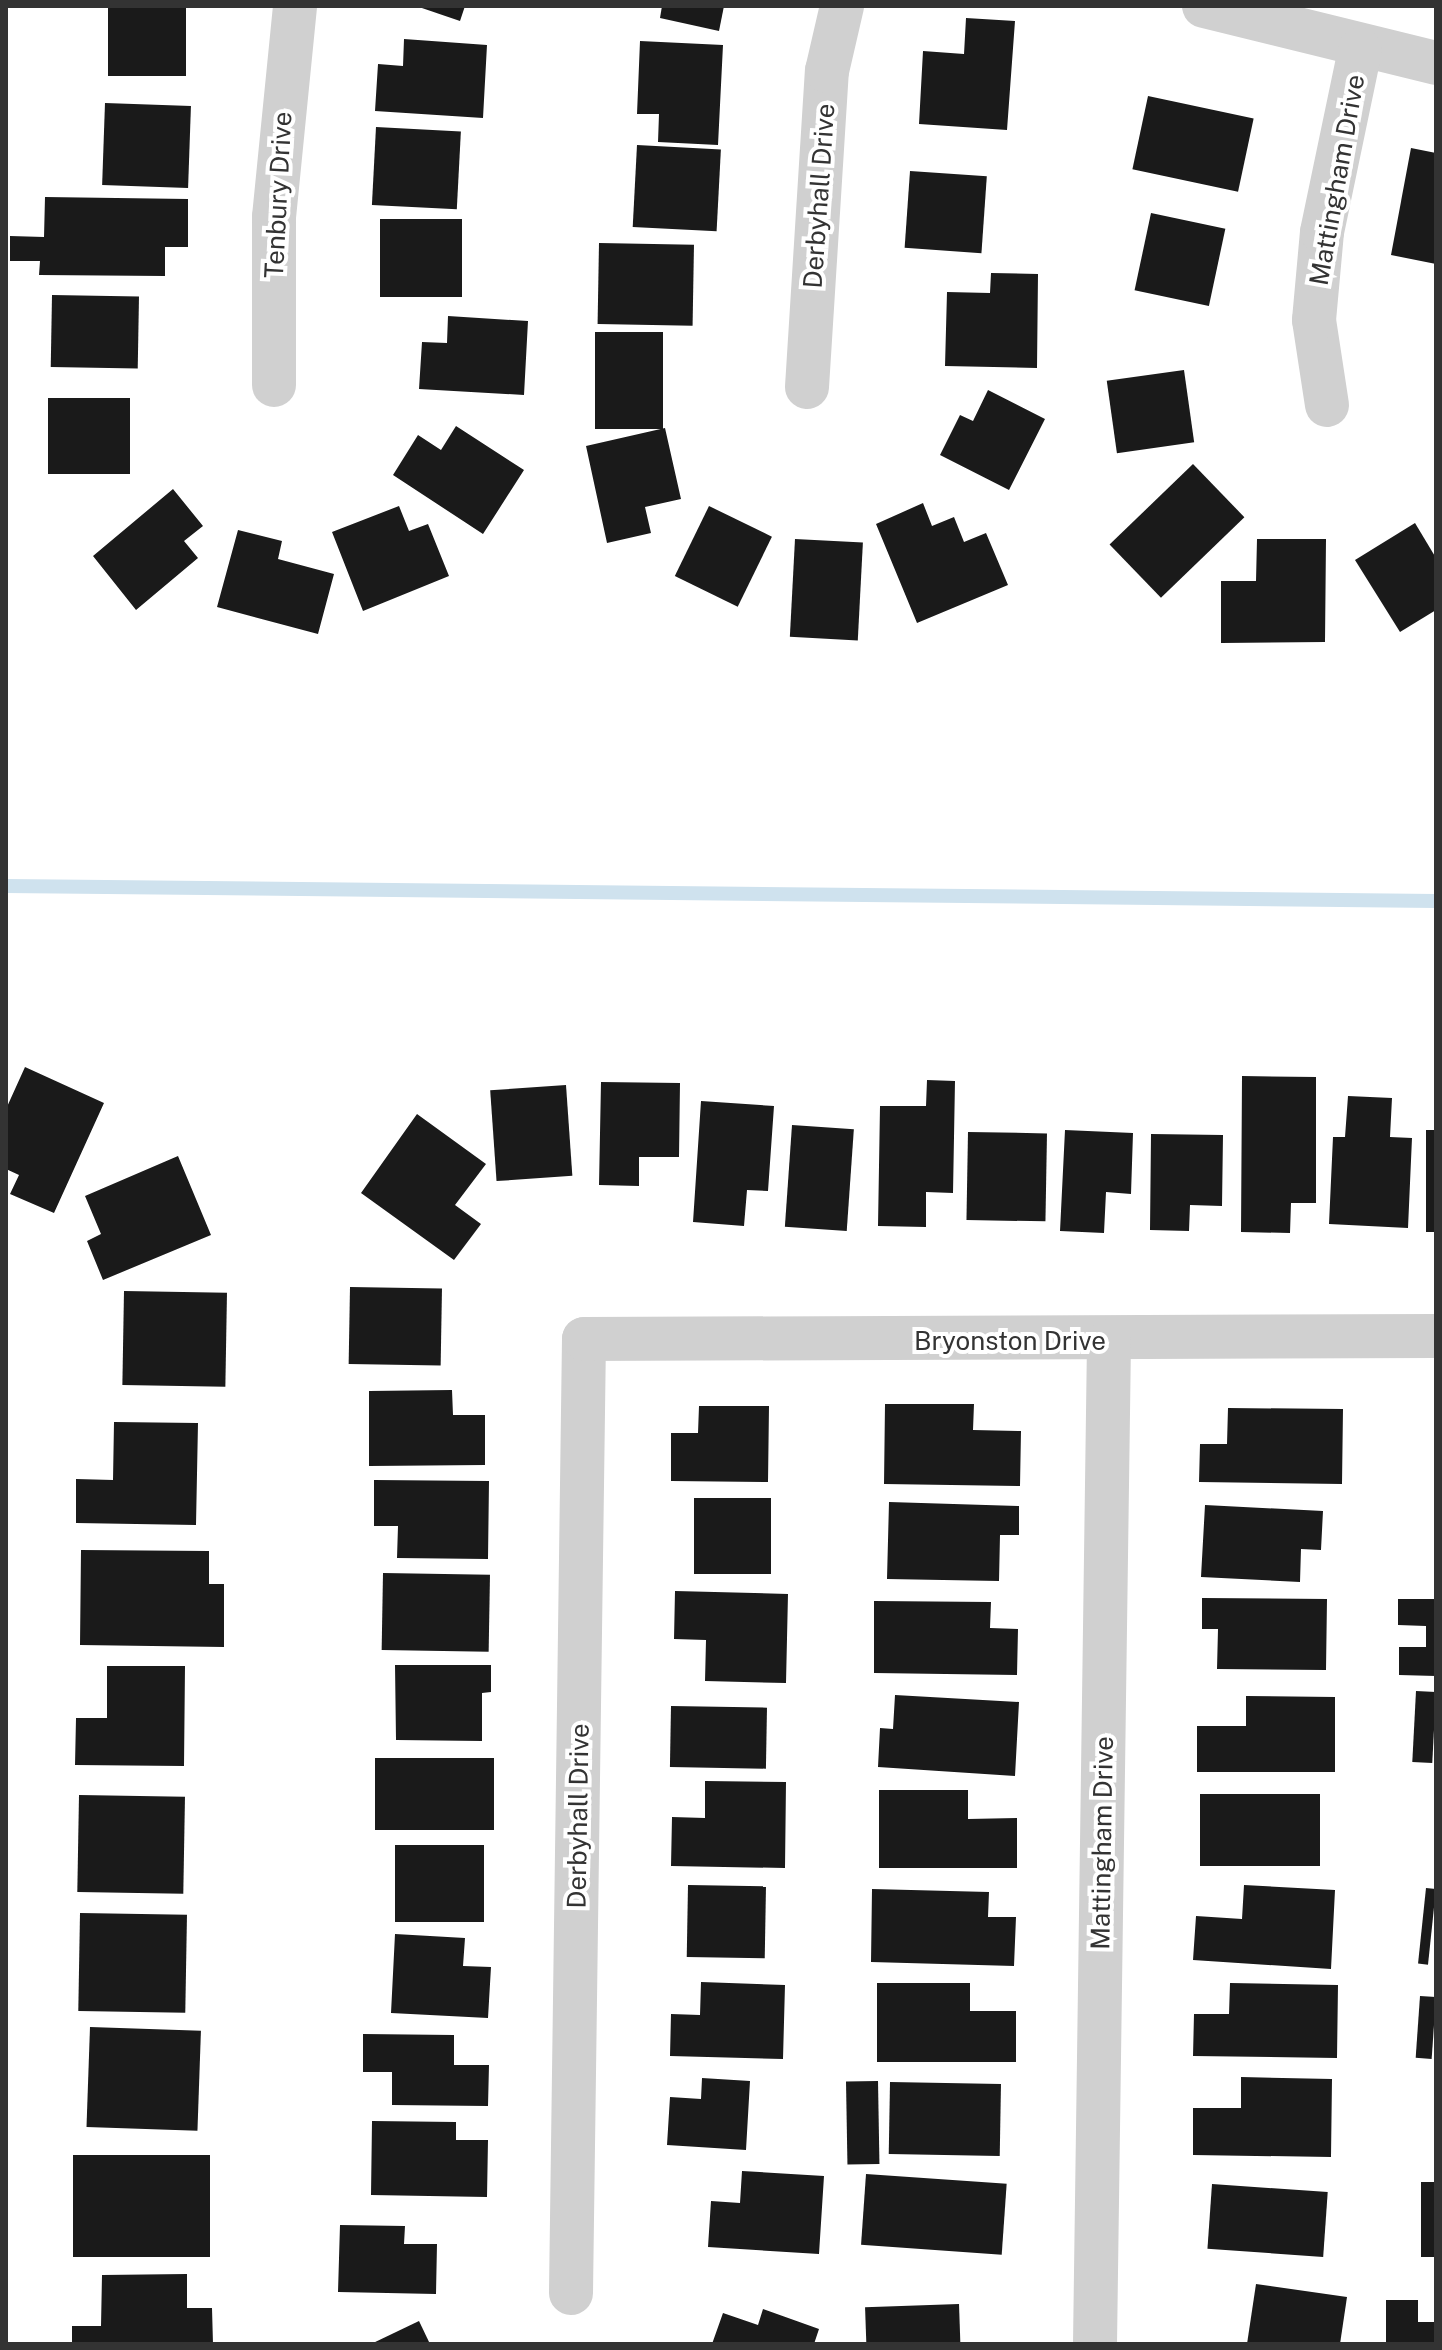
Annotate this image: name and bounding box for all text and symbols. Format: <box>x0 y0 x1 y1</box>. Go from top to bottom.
street label: Mattingham Drive <box>1303 72 1371 288</box>
street label: Derbyhall Drive <box>797 102 841 290</box>
street label: Tenbury Drive <box>258 111 298 279</box>
street label: Bryonston Drive <box>914 1325 1106 1357</box>
street label: Derbyhall Drive <box>561 1723 595 1909</box>
street label: Mattingham Drive <box>1085 1736 1119 1950</box>

